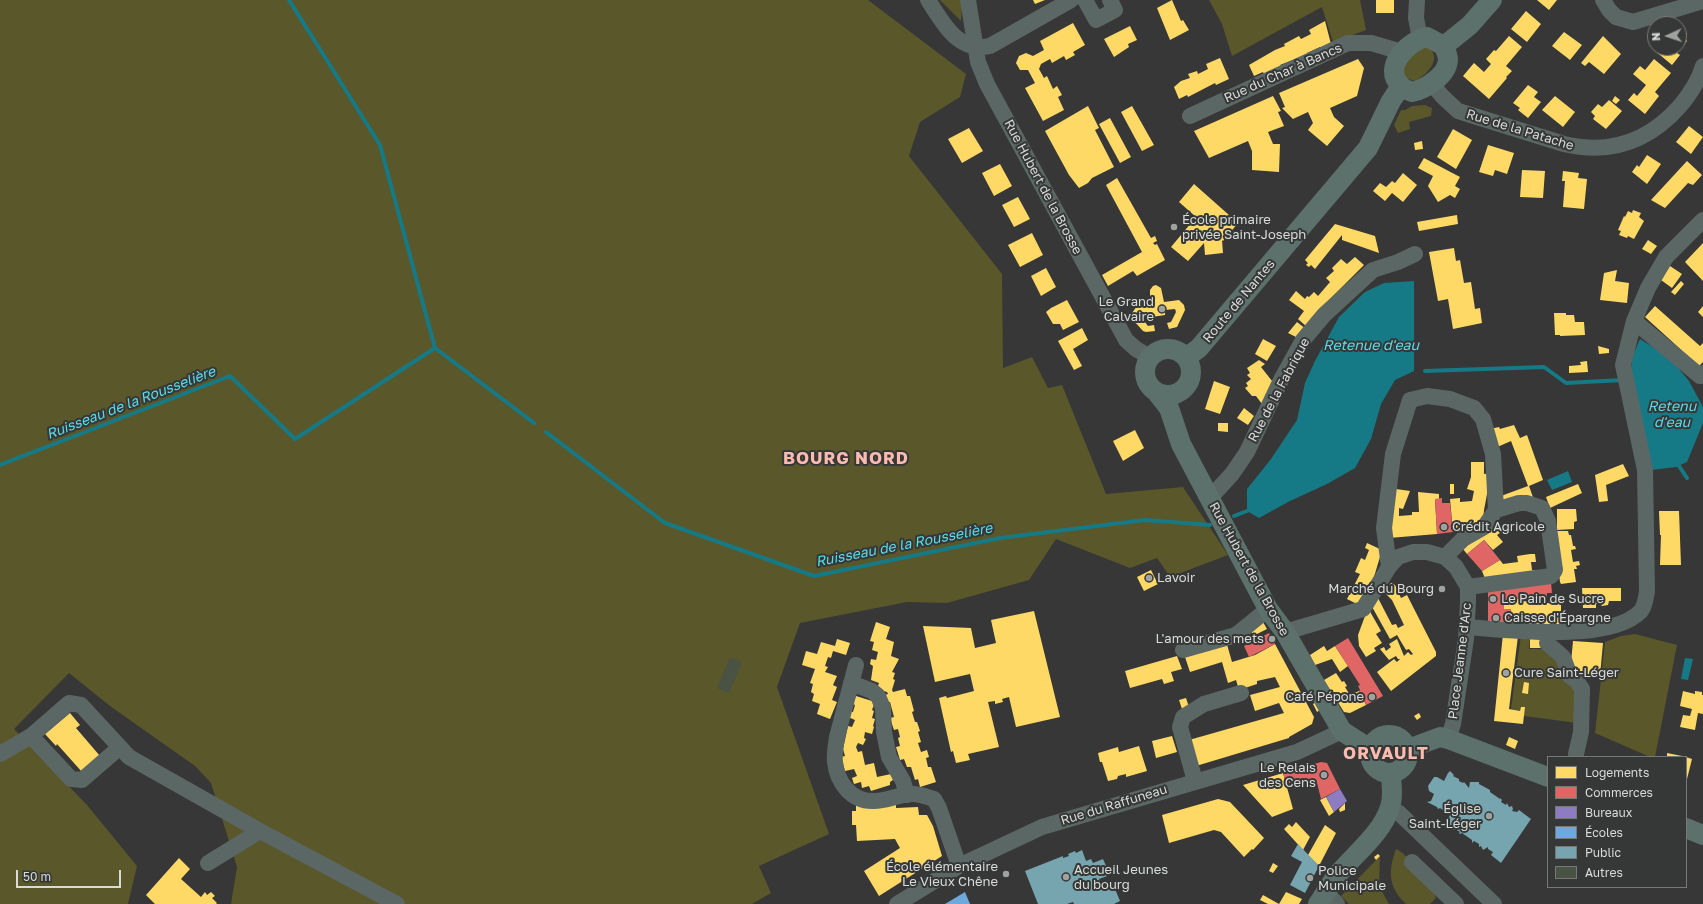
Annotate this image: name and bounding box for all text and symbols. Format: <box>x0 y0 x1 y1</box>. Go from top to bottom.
north arrow <box>1647 16 1687 56</box>
text: N <box>1649 32 1662 41</box>
street label: Rue du Char à Bancs <box>1222 40 1344 106</box>
street label: Rue de la Patache <box>1464 106 1576 154</box>
street label: Rue Hubert de la Brosse <box>1001 117 1085 257</box>
place label: École primaire privée Saint-Joseph <box>1182 212 1306 243</box>
marker: École primaire privée Saint-Joseph <box>1169 222 1179 232</box>
street label: Route de Nantes <box>1200 256 1278 346</box>
place label: Le Grand Calvaire <box>1098 294 1154 325</box>
marker: Le Grand Calvaire <box>1157 304 1167 314</box>
street label: Rue de la Fabrique <box>1245 335 1313 445</box>
water label: Retenue d'eau <box>1323 338 1419 354</box>
water label: Ruisseau de la Rousselière <box>44 363 218 443</box>
water label: Retenu d'eau <box>1648 399 1696 432</box>
district label: BOURG NORD <box>783 449 909 469</box>
street label: Rue Hubert de la Brosse <box>1206 499 1292 639</box>
place label: Crédit Agricole <box>1452 519 1545 535</box>
water label: Ruisseau de la Rousselière <box>814 520 994 570</box>
marker: Crédit Agricole <box>1439 522 1449 532</box>
place label: Lavoir <box>1157 570 1195 586</box>
marker: Lavoir <box>1144 573 1154 583</box>
place label: Marché du Bourg <box>1328 581 1434 597</box>
marker: Marché du Bourg <box>1437 584 1447 594</box>
place label: Le Pain de Sucre <box>1501 591 1604 607</box>
marker: Le Pain de Sucre <box>1488 594 1498 604</box>
street label: Place Jeanne d'Arc <box>1445 602 1475 720</box>
place label: Caisse d'Épargne <box>1504 610 1611 626</box>
marker: Caisse d'Épargne <box>1491 613 1501 623</box>
place label: L'amour des mets <box>1155 631 1264 647</box>
marker: L'amour des mets <box>1267 634 1277 644</box>
place label: Cure Saint-Léger <box>1514 665 1619 681</box>
marker: Cure Saint-Léger <box>1501 668 1511 678</box>
place label: Café Pépone <box>1285 689 1364 705</box>
marker: Café Pépone <box>1367 692 1377 702</box>
district label: ORVAULT <box>1343 744 1429 764</box>
legend <box>1547 756 1687 888</box>
place label: Le Relais des Cens <box>1259 760 1316 791</box>
text: Logements <box>1585 765 1649 780</box>
marker: Le Relais des Cens <box>1319 770 1329 780</box>
street label: Rue du Raffuneau <box>1059 781 1169 829</box>
text: Commerces <box>1585 785 1653 800</box>
place label: Église Saint-Léger <box>1409 801 1481 832</box>
text: Bureaux <box>1585 805 1632 820</box>
marker: Église Saint-Léger <box>1484 811 1494 821</box>
text: Écoles <box>1585 825 1623 840</box>
text: Public <box>1585 845 1621 860</box>
place label: École élémentaire Le Vieux Chêne <box>886 859 998 890</box>
scale bar <box>18 862 123 888</box>
place label: Accueil Jeunes du bourg <box>1074 862 1168 893</box>
place label: Police Municipale <box>1318 863 1386 894</box>
text: Autres <box>1585 865 1623 880</box>
text: 50 m <box>23 869 51 884</box>
marker: École élémentaire Le Vieux Chêne <box>1001 869 1011 879</box>
marker: Accueil Jeunes du bourg <box>1061 872 1071 882</box>
marker: Police Municipale <box>1305 873 1315 883</box>

